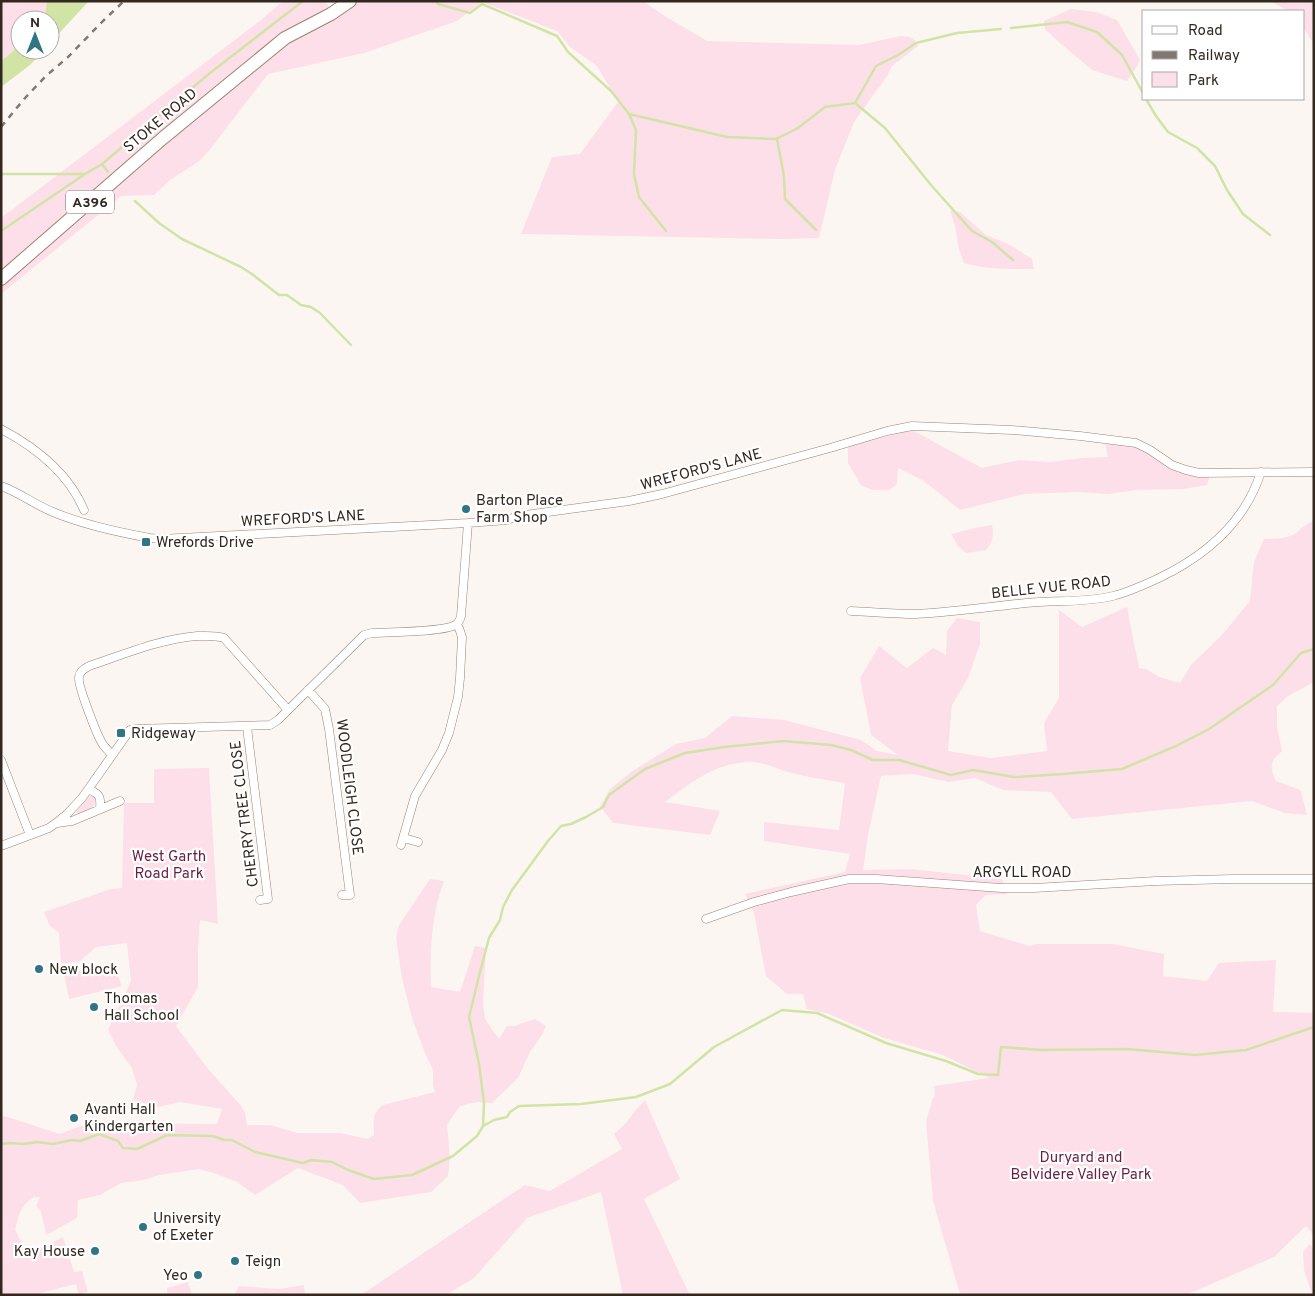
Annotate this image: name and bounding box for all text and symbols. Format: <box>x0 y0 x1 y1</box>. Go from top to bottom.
north arrow <box>10 10 60 60</box>
legend <box>1142 10 1305 100</box>
text: N <box>30 15 40 32</box>
text: Road <box>1188 22 1223 41</box>
text: Railway <box>1188 47 1240 66</box>
text: Park <box>1188 72 1219 91</box>
street label: STOKE ROAD <box>120 85 202 157</box>
road number: A396 <box>66 190 114 213</box>
street label: WREFORD'S LANE <box>639 445 764 496</box>
place label: Barton Place Farm Shop <box>476 492 563 528</box>
marker: Barton Place Farm Shop <box>460 503 472 515</box>
street label: WREFORD'S LANE <box>240 507 366 532</box>
place label: Wrefords Drive <box>156 534 254 553</box>
marker: Wrefords Drive <box>140 536 152 548</box>
street label: BELLE VUE ROAD <box>990 573 1112 604</box>
street label: WOODLEIGH CLOSE <box>331 718 366 857</box>
place label: Ridgeway <box>131 725 196 744</box>
marker: Ridgeway <box>115 727 127 739</box>
street label: CHERRY TREE CLOSE <box>227 739 264 888</box>
park label: West Garth Road Park <box>132 848 206 884</box>
street label: ARGYLL ROAD <box>972 864 1072 883</box>
place label: New block <box>49 961 118 980</box>
marker: New block <box>33 963 45 975</box>
place label: Thomas Hall School <box>104 990 179 1026</box>
marker: Thomas Hall School <box>88 1001 100 1013</box>
place label: Avanti Hall Kindergarten <box>84 1101 173 1137</box>
marker: Avanti Hall Kindergarten <box>68 1112 80 1124</box>
park label: Duryard and Belvidere Valley Park <box>1010 1149 1152 1185</box>
place label: University of Exeter <box>153 1210 221 1246</box>
marker: University of Exeter <box>137 1221 149 1233</box>
place label: Kay House <box>14 1243 85 1262</box>
marker: Kay House <box>89 1245 101 1257</box>
place label: Teign <box>245 1253 281 1272</box>
marker: Teign <box>229 1255 241 1267</box>
place label: Yeo <box>163 1267 188 1286</box>
marker: Yeo <box>192 1269 204 1281</box>

